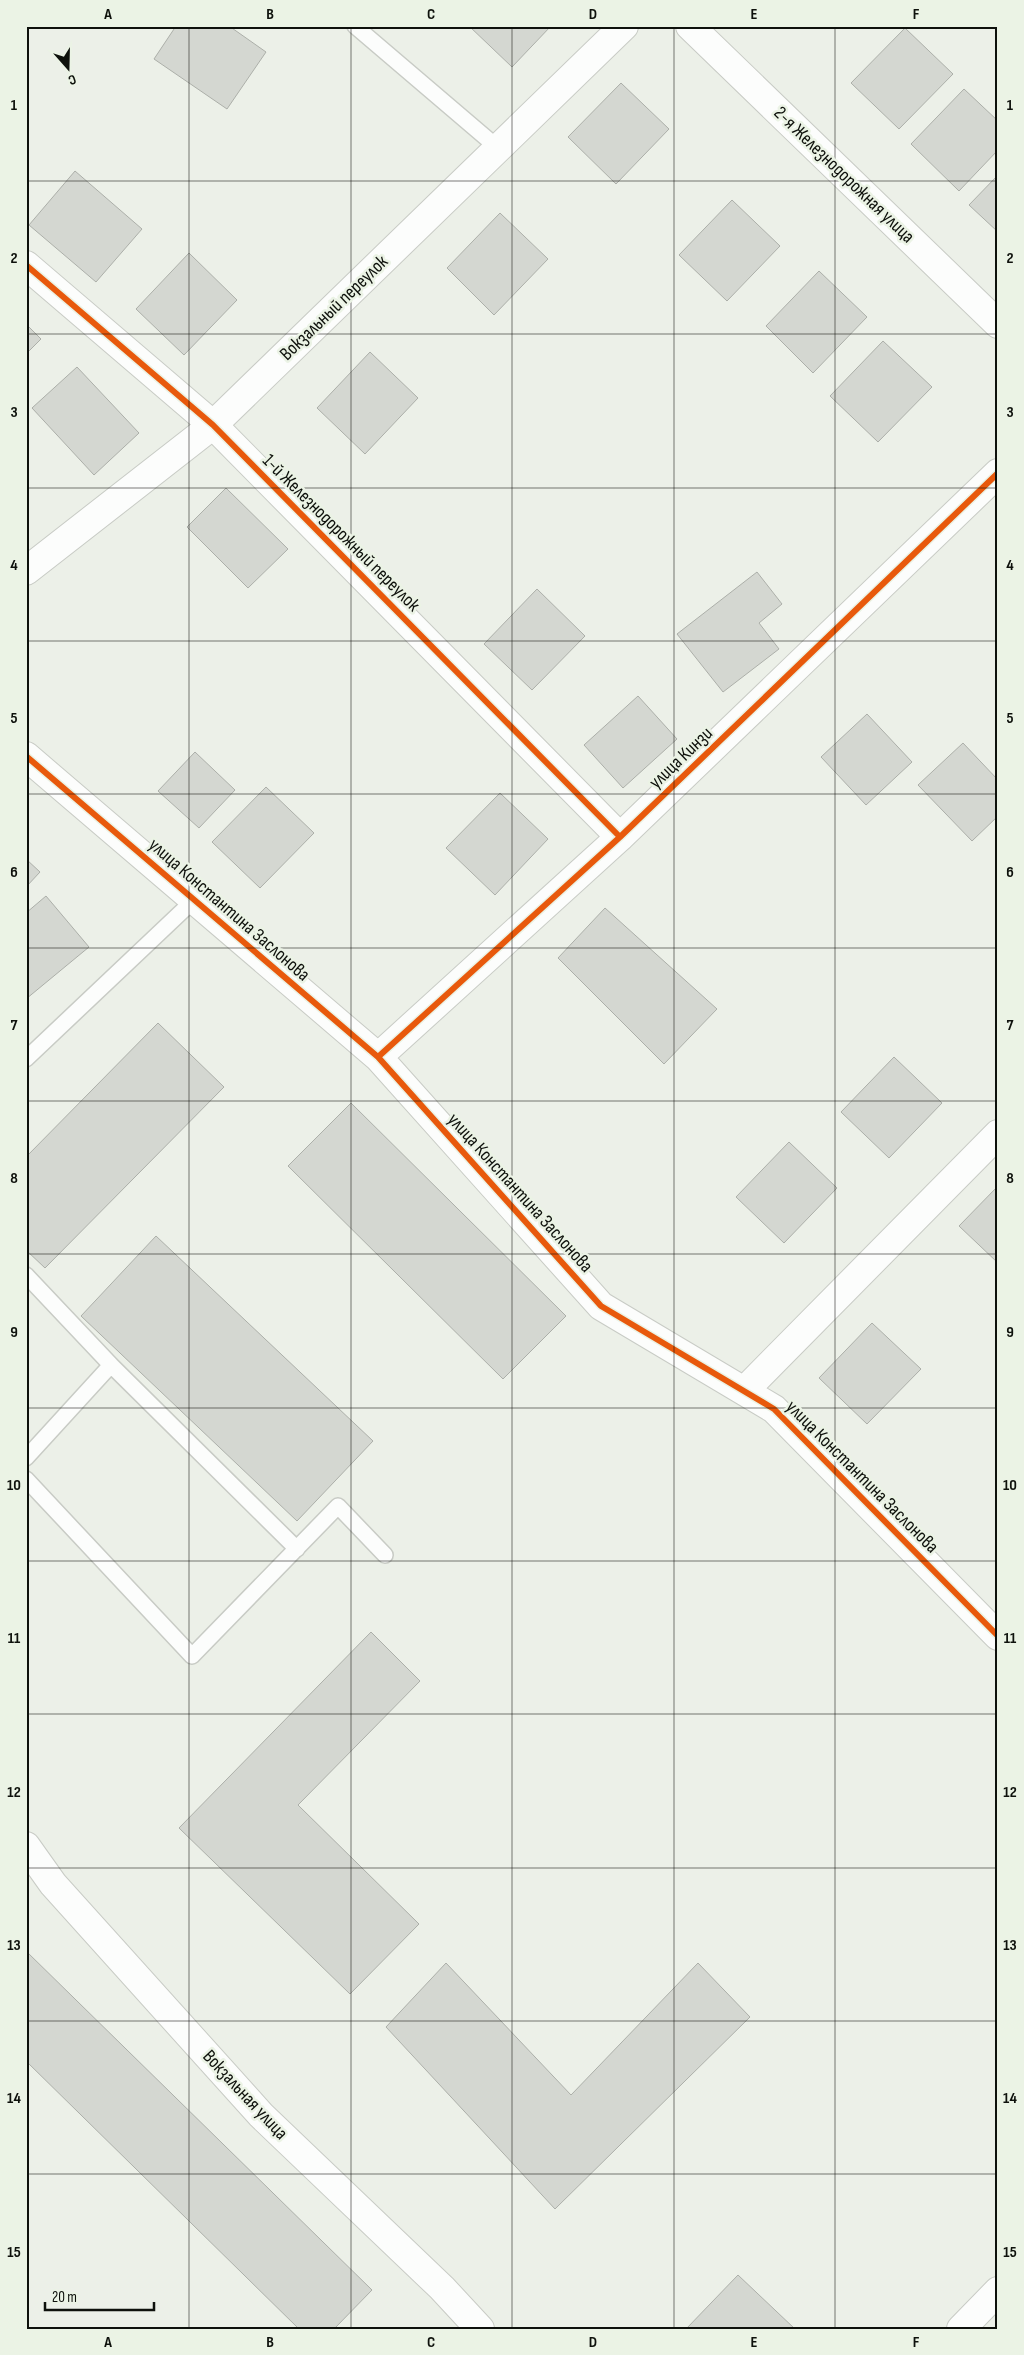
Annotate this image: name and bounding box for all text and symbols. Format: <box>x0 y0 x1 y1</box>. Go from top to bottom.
text: A <box>103 5 112 24</box>
text: B <box>266 5 274 24</box>
text: C <box>427 5 435 24</box>
text: D <box>589 5 597 24</box>
text: E <box>751 5 758 24</box>
text: F <box>913 5 920 24</box>
north arrow <box>42 42 92 92</box>
text: С <box>66 71 79 89</box>
text: 1 <box>11 96 18 115</box>
text: 1 <box>1007 96 1014 115</box>
street label: 2-я Железнодорожная улица <box>769 102 919 248</box>
text: 2 <box>10 249 18 268</box>
text: 2 <box>1006 249 1014 268</box>
street label: Вокзальный переулок <box>275 250 394 365</box>
text: 3 <box>10 403 18 422</box>
text: 3 <box>1006 403 1014 422</box>
street label: 1-й Железнодорожный переулок <box>257 449 425 617</box>
text: 4 <box>10 556 18 575</box>
text: 4 <box>1006 556 1014 575</box>
text: 5 <box>10 709 18 728</box>
text: 5 <box>1006 709 1014 728</box>
street label: улица Кинзи <box>644 722 718 794</box>
street label: улица Константина Заслонова <box>144 834 314 986</box>
text: 6 <box>10 863 18 882</box>
text: 6 <box>1006 863 1014 882</box>
text: 7 <box>11 1016 18 1035</box>
text: 7 <box>1007 1016 1014 1035</box>
street label: улица Константина Заслонова <box>442 1109 598 1277</box>
text: 8 <box>10 1169 18 1188</box>
text: 8 <box>1006 1169 1014 1188</box>
text: 9 <box>10 1323 18 1342</box>
text: 9 <box>1006 1323 1014 1342</box>
street label: улица Константина Заслонова <box>781 1396 943 1558</box>
text: 10 <box>7 1476 21 1495</box>
text: 10 <box>1003 1476 1017 1495</box>
text: 11 <box>8 1629 21 1648</box>
text: 11 <box>1004 1629 1017 1648</box>
text: 12 <box>7 1783 21 1802</box>
text: 12 <box>1003 1783 1017 1802</box>
text: 13 <box>7 1936 21 1955</box>
text: 13 <box>1003 1936 1017 1955</box>
street label: Вокзальная улица <box>198 2045 292 2145</box>
text: 14 <box>7 2089 21 2108</box>
text: 14 <box>1003 2089 1017 2108</box>
text: 15 <box>7 2243 21 2262</box>
text: 15 <box>1003 2243 1017 2262</box>
scale bar <box>45 2280 154 2312</box>
text: 20 m <box>52 2288 77 2307</box>
text: A <box>103 2333 112 2352</box>
text: B <box>266 2333 274 2352</box>
text: C <box>427 2333 435 2352</box>
text: D <box>589 2333 597 2352</box>
text: E <box>751 2333 758 2352</box>
text: F <box>913 2333 920 2352</box>

